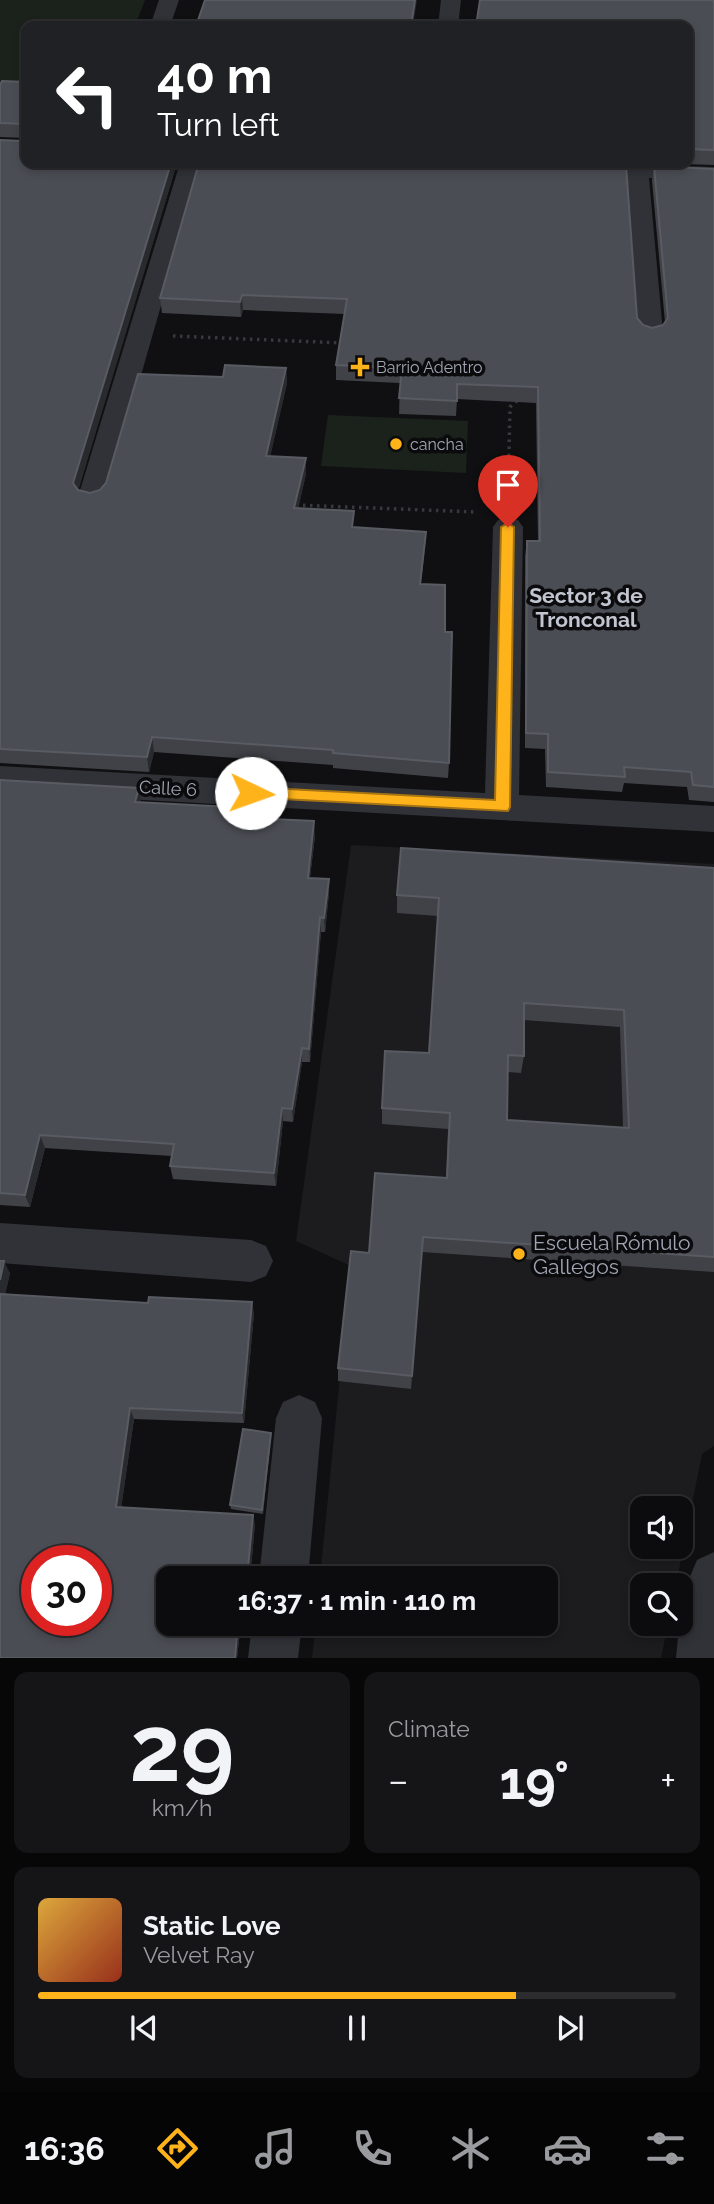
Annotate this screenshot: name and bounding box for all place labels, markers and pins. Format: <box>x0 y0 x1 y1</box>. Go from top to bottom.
marker: Barrio Adentro <box>350 357 370 377</box>
place label: Barrio Adentro <box>376 358 483 377</box>
place label: cancha <box>410 435 464 454</box>
marker: cancha <box>388 436 404 452</box>
pin <box>478 455 538 527</box>
place label: Escuela Rómulo Gallegos <box>533 1230 691 1279</box>
marker: Escuela Rómulo Gallegos <box>511 1246 527 1262</box>

